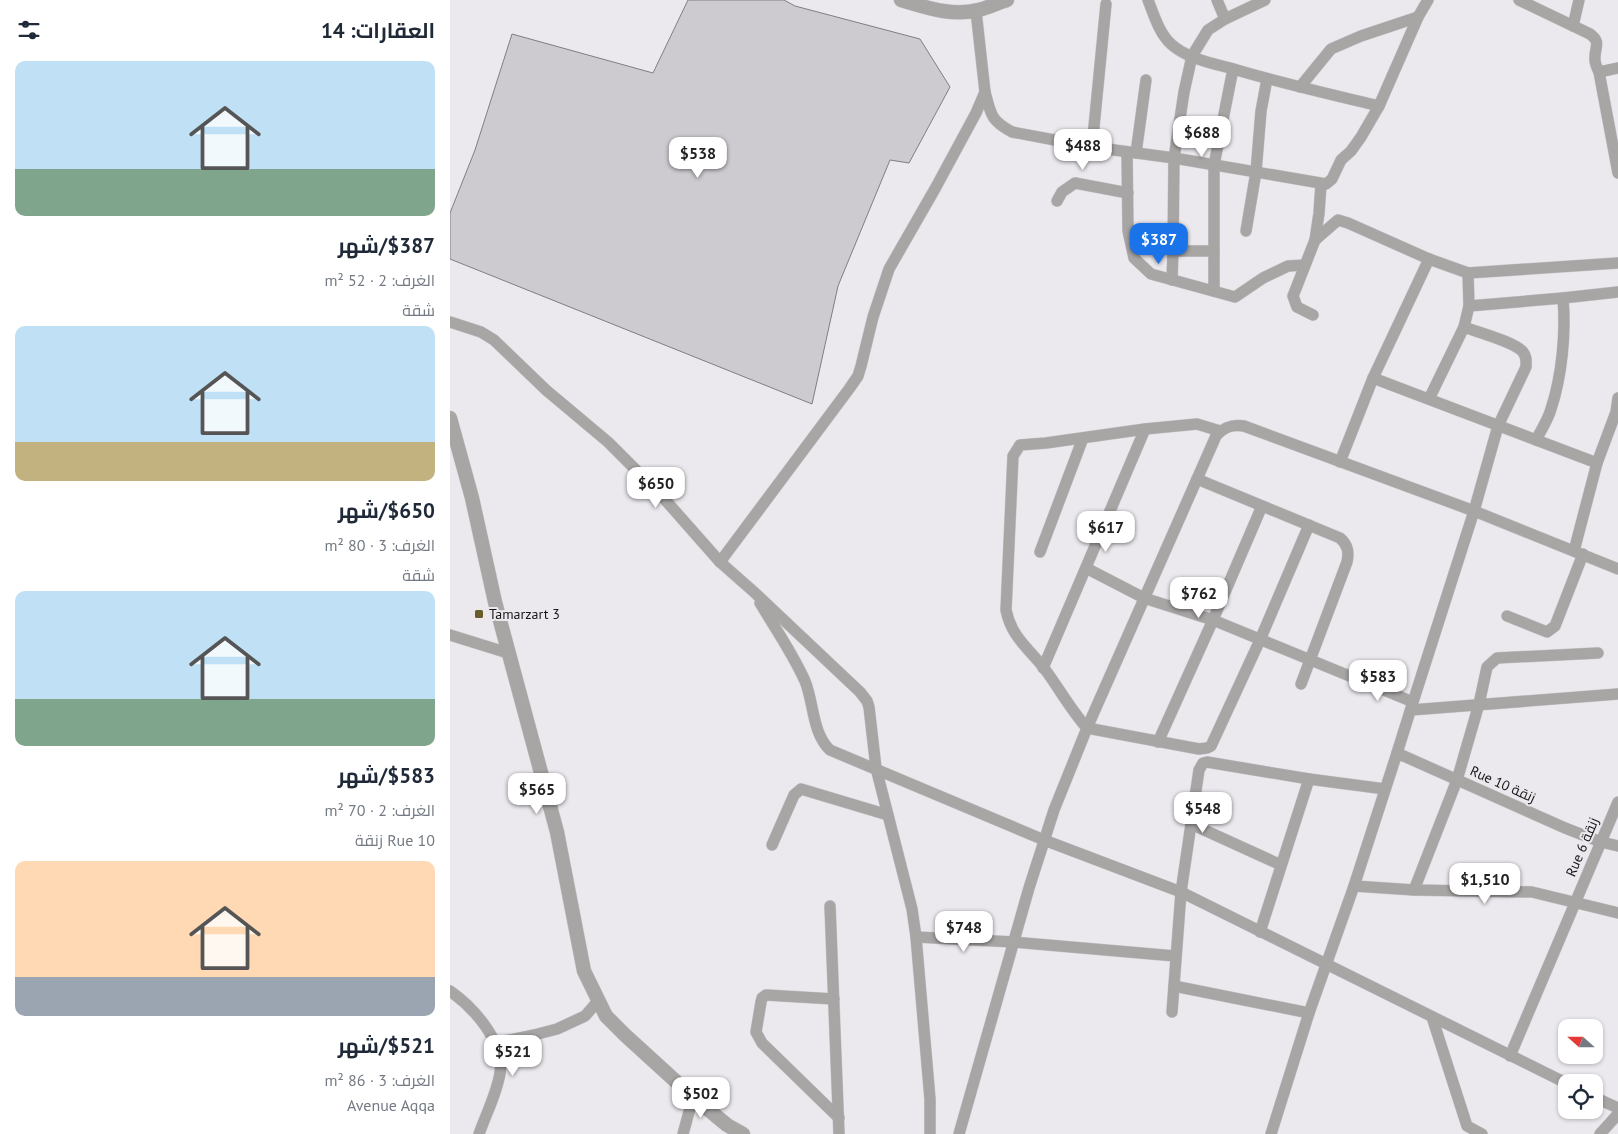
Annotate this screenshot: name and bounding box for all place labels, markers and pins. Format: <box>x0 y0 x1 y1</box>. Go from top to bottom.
pin: $688 <box>1172 116 1232 158</box>
pin: $488 <box>1053 128 1113 171</box>
pin: $538 <box>668 136 728 179</box>
pin: $387 <box>1129 222 1189 265</box>
pin: $650 <box>626 466 686 509</box>
pin: $617 <box>1076 510 1136 553</box>
pin: $762 <box>1169 576 1229 619</box>
place label: Tamarzart 3 <box>489 605 560 623</box>
marker: Tamarzart 3 <box>473 608 485 620</box>
pin: $583 <box>1348 660 1408 702</box>
pin: $565 <box>507 772 567 815</box>
pin: $548 <box>1173 792 1233 834</box>
pin: $1,510 <box>1444 862 1526 905</box>
pin: $748 <box>934 910 994 953</box>
pin: $521 <box>483 1034 543 1077</box>
pin: $502 <box>671 1076 731 1119</box>

